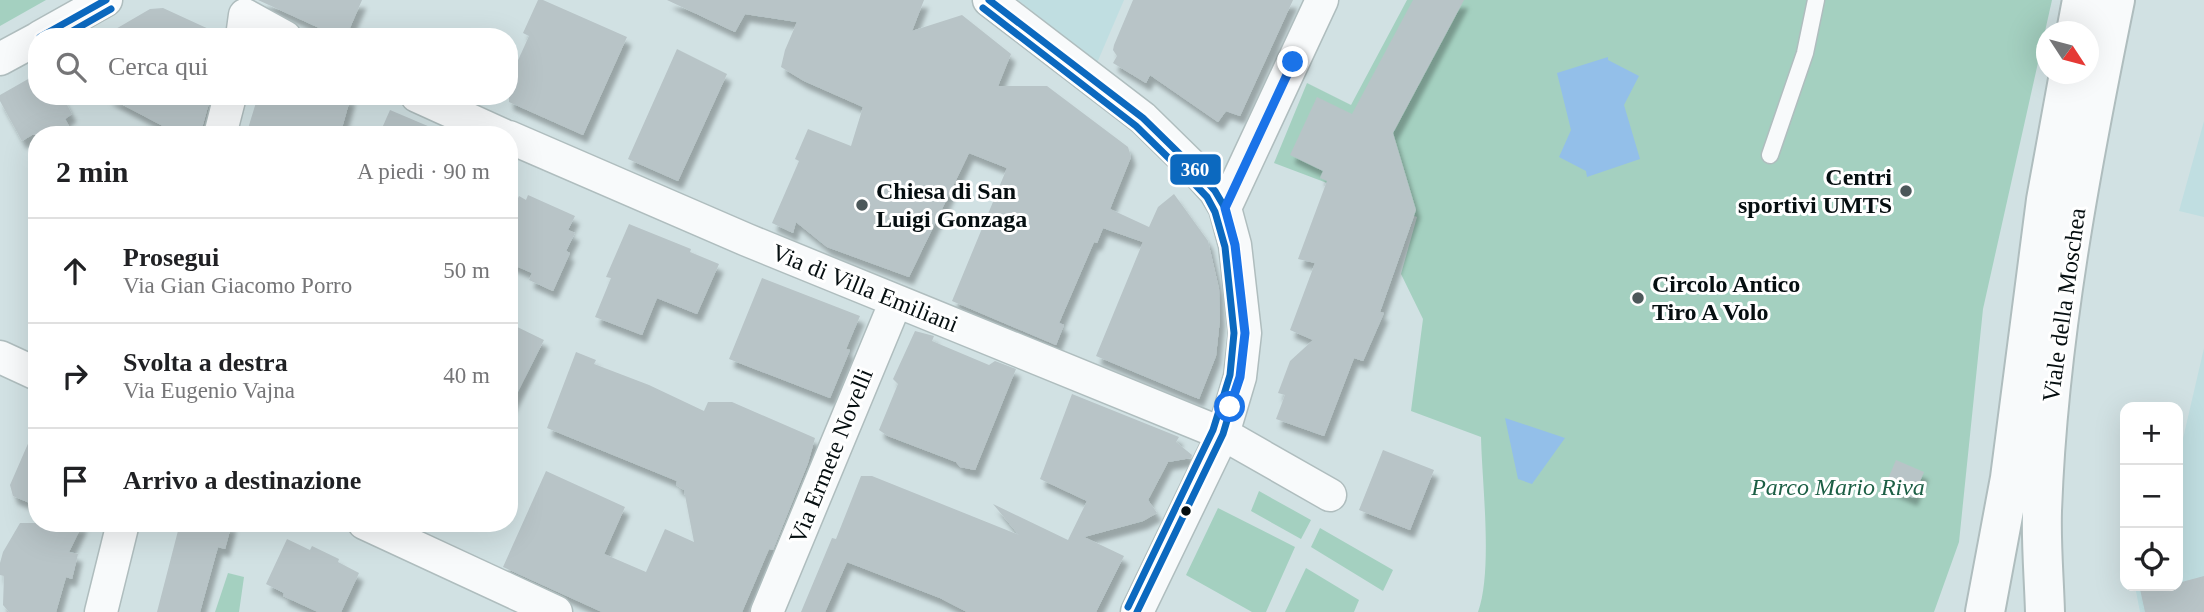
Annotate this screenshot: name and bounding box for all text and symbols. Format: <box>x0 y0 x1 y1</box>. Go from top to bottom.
north arrow <box>2036 21 2099 84</box>
search box <box>28 28 518 105</box>
route end <box>1277 46 1308 77</box>
icon: search <box>52 48 90 86</box>
text: Cerca qui <box>108 52 208 81</box>
line badge: 360 <box>1169 153 1222 186</box>
text: 2 min <box>56 155 129 188</box>
text: A piedi · 90 m <box>357 159 490 184</box>
text: 360 <box>1181 159 1209 180</box>
place label: Centri sportivi UMTS <box>1738 164 1892 218</box>
place label: Chiesa di San Luigi Gonzaga <box>876 178 1027 232</box>
marker: Centri sportivi UMTS <box>1898 183 1914 199</box>
marker: Chiesa di San Luigi Gonzaga <box>854 197 870 213</box>
street label: Viale della Moschea <box>2038 206 2091 404</box>
street label: Via di Villa Emiliani <box>768 239 962 337</box>
text: Prosegui <box>123 243 219 272</box>
icon: ahead <box>56 252 94 290</box>
text: 50 m <box>443 258 490 283</box>
place label: Circolo Antico Tiro A Volo <box>1652 271 1800 325</box>
text: Via Gian Giacomo Porro <box>123 273 352 298</box>
marker: Circolo Antico Tiro A Volo <box>1630 290 1646 306</box>
text: Svolta a destra <box>123 348 288 377</box>
icon: right <box>56 357 94 395</box>
text: 40 m <box>443 363 490 388</box>
street label: Via Ermete Novelli <box>784 364 878 547</box>
text: Via Eugenio Vajna <box>123 378 295 403</box>
route start <box>1214 391 1245 422</box>
map controls <box>2120 402 2183 591</box>
button: + <box>2120 402 2183 465</box>
icon: arrive <box>56 462 94 500</box>
button: − <box>2120 465 2183 528</box>
text: Arrivo a destinazione <box>123 466 361 495</box>
park label: Parco Mario Riva <box>1750 474 1925 500</box>
unlabelled marker <box>1179 504 1193 518</box>
button: locate <box>2120 528 2183 591</box>

